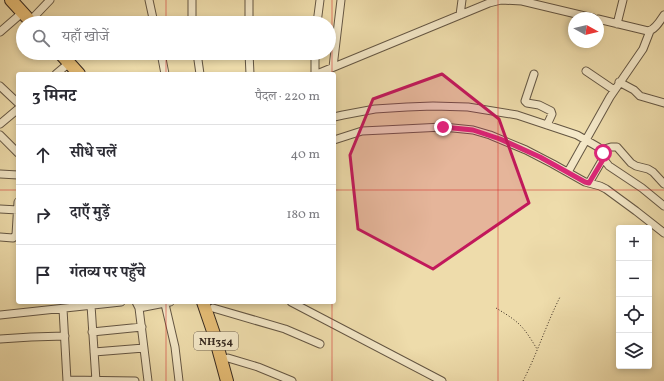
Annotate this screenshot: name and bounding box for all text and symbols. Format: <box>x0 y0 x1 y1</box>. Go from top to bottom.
north arrow <box>568 12 604 48</box>
search box <box>16 16 336 60</box>
icon: search <box>30 27 52 49</box>
text: यहाँ खोजें <box>62 27 109 48</box>
text: 3 मिनट <box>32 85 76 108</box>
text: पैदल · 220 m <box>255 88 320 106</box>
route end <box>434 118 452 136</box>
text: सीधे चलें <box>70 143 117 164</box>
icon: ahead <box>32 144 54 166</box>
route start <box>594 144 612 162</box>
text: 40 m <box>291 146 320 164</box>
text: दाएँ मुड़ें <box>70 203 110 224</box>
icon: right <box>32 204 54 226</box>
text: 180 m <box>286 206 320 224</box>
map controls <box>616 225 652 369</box>
button: + <box>616 225 652 261</box>
button: − <box>616 261 652 297</box>
text: गंतव्य पर पहुँचे <box>70 263 145 284</box>
icon: arrive <box>32 264 54 286</box>
button: locate <box>616 297 652 333</box>
road number: NH354 <box>194 332 238 350</box>
button: layers <box>616 333 652 369</box>

